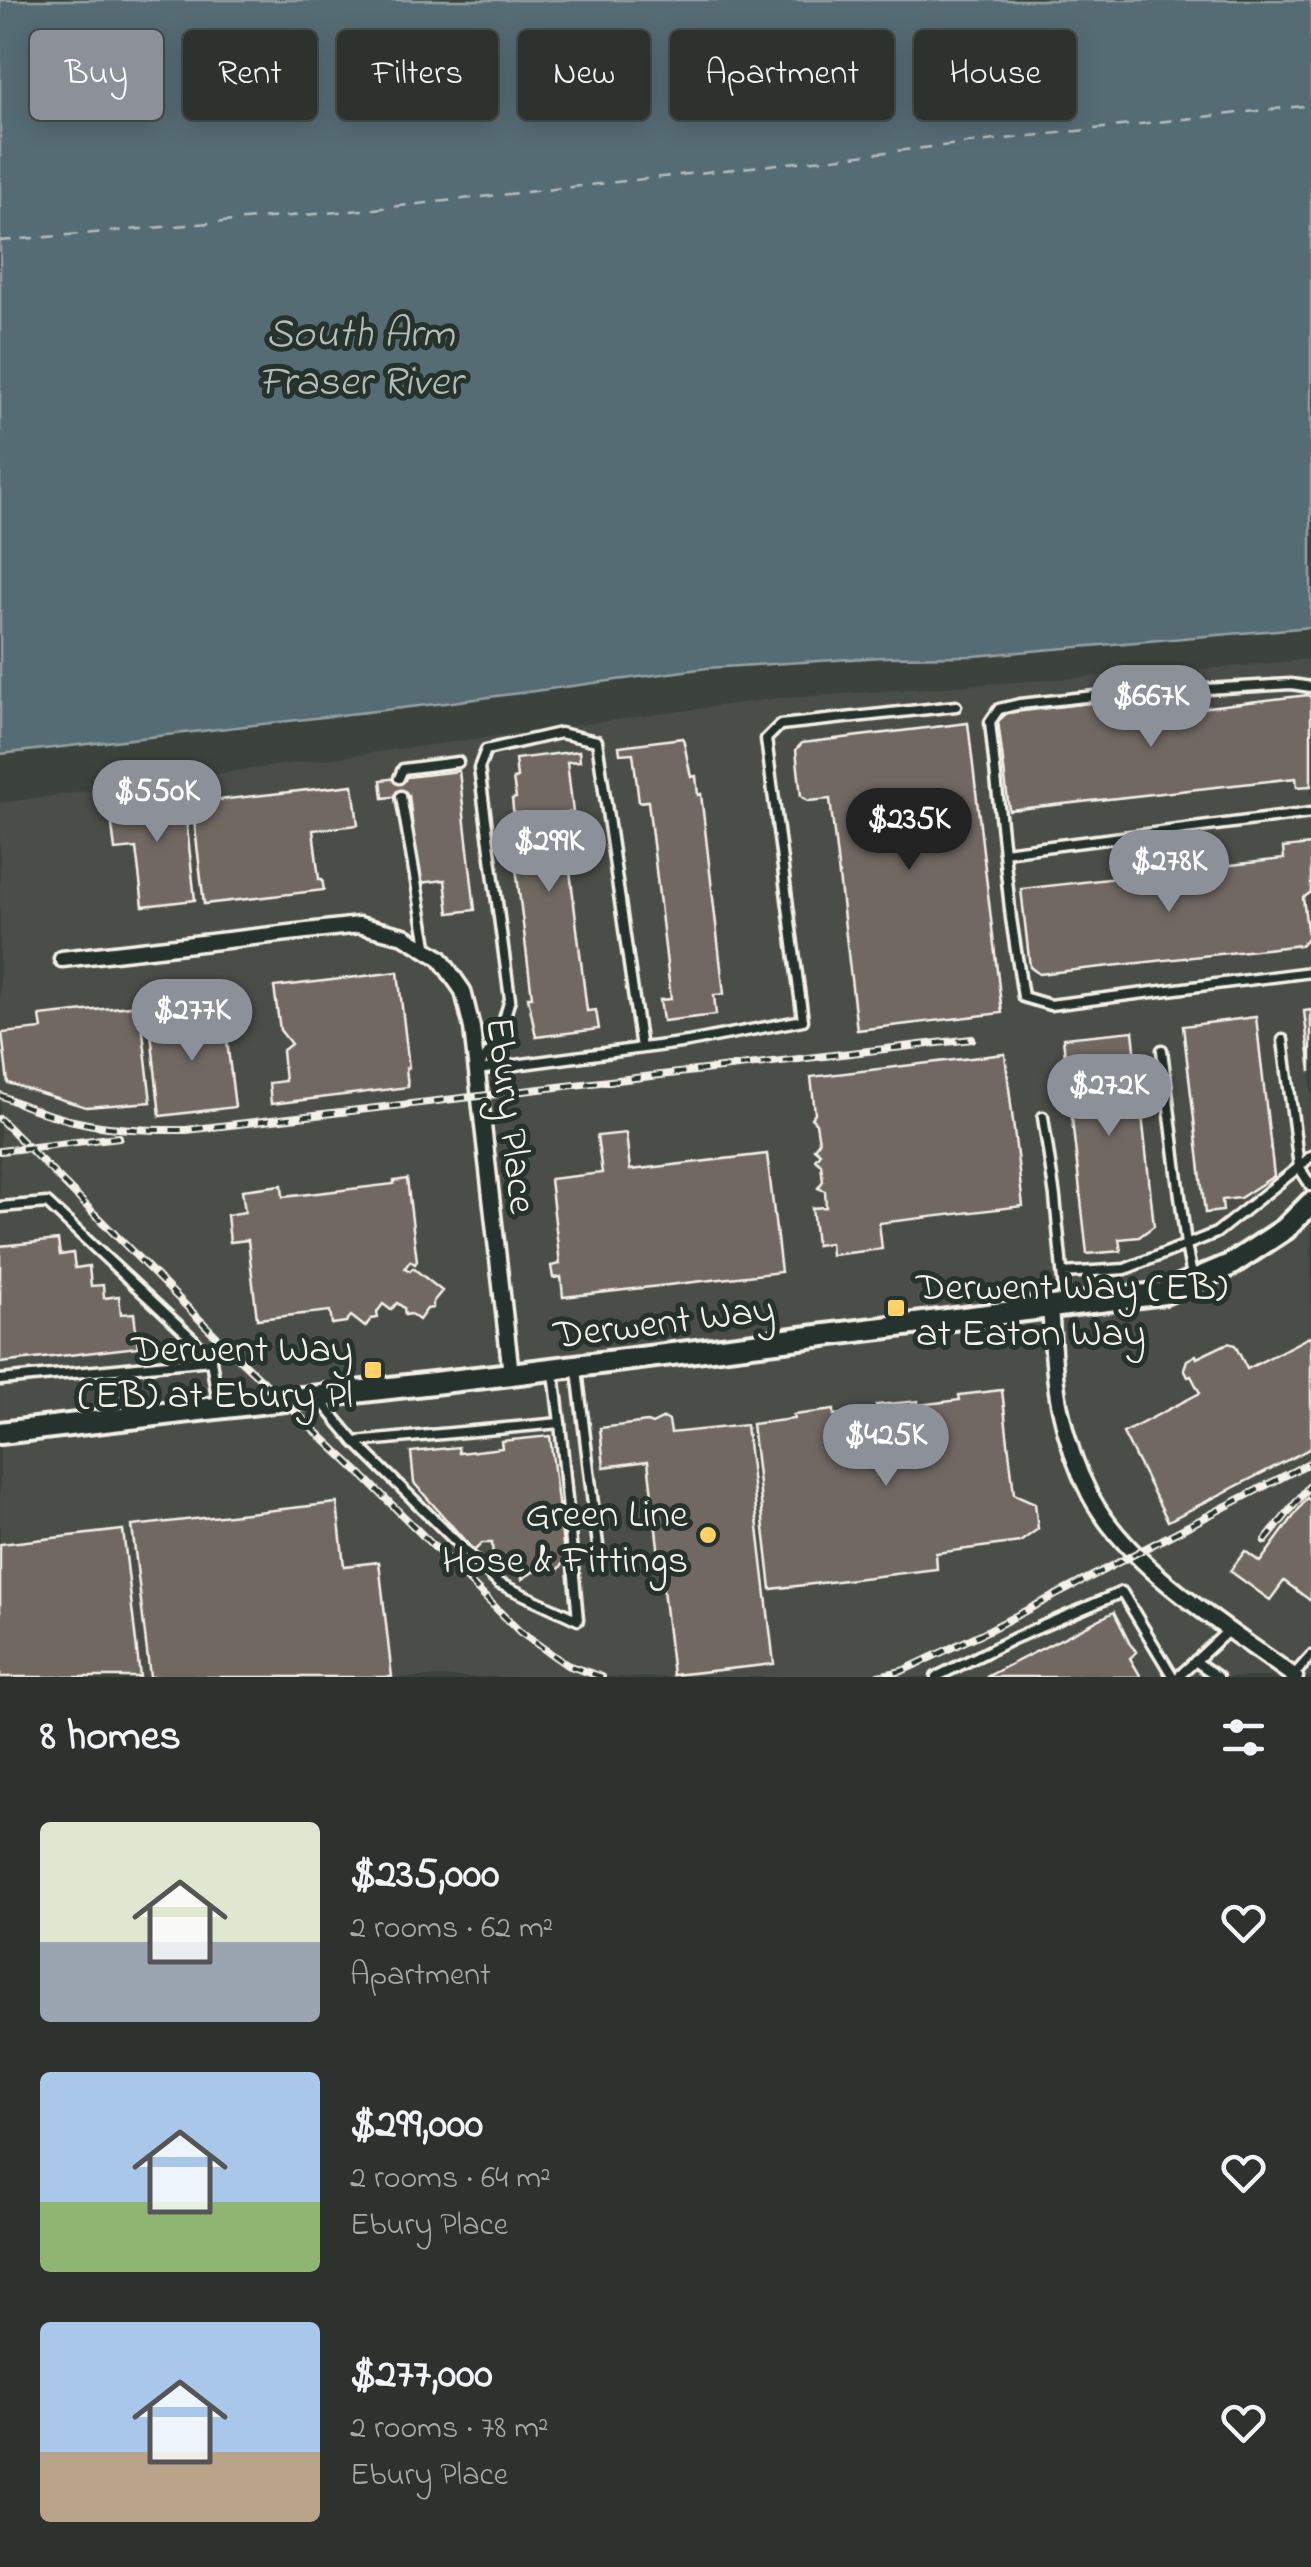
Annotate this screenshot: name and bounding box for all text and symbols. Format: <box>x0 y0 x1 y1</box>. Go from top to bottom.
chip: Buy <box>30 30 163 120</box>
chip: Rent <box>183 30 317 120</box>
chip: Filters <box>337 30 498 120</box>
chip: New <box>518 30 650 120</box>
chip: Apartment <box>670 30 894 120</box>
chip: House <box>914 30 1076 120</box>
water label: South Arm Fraser River <box>258 305 467 414</box>
pin: $667K <box>1081 665 1221 750</box>
text: $667K <box>1113 674 1189 721</box>
pin: $550K <box>87 760 227 845</box>
text: $550K <box>114 769 200 816</box>
pin: $235K <box>839 788 979 873</box>
text: $235K <box>868 797 950 844</box>
pin: $299K <box>479 810 619 895</box>
text: $299K <box>514 819 584 866</box>
pin: $278K <box>1099 830 1239 915</box>
text: $278K <box>1131 839 1207 886</box>
pin: $277K <box>122 979 262 1064</box>
text: $277K <box>153 988 231 1035</box>
street label: Ebury Place <box>467 1014 550 1217</box>
pin: $272K <box>1039 1054 1179 1139</box>
text: $272K <box>1069 1063 1149 1110</box>
place label: Derwent Way (EB) at Eaton Way <box>915 1260 1228 1365</box>
street label: Derwent Way <box>550 1282 778 1367</box>
marker: Derwent Way (EB) at Eaton Way <box>885 1297 907 1319</box>
place label: Derwent Way (EB) at Ebury Pl <box>78 1322 353 1427</box>
marker: Derwent Way (EB) at Ebury Pl <box>362 1359 384 1381</box>
pin: $425K <box>816 1404 956 1489</box>
text: $425K <box>845 1413 927 1460</box>
place label: Green Line Hose & Fittings <box>442 1487 688 1592</box>
marker: Green Line Hose & Fittings <box>697 1524 719 1546</box>
text: 8 homes <box>40 1707 181 1768</box>
icon: filters <box>1216 1710 1271 1765</box>
text: $235,000 <box>350 1845 499 1906</box>
icon: home <box>120 1862 240 1982</box>
icon: heart <box>1216 1895 1271 1950</box>
text: 2 rooms · 62 m² <box>350 1906 553 1953</box>
text: Apartment <box>350 1953 491 2000</box>
text: $299,000 <box>350 2095 483 2156</box>
icon: home <box>120 2112 240 2232</box>
icon: heart <box>1216 2145 1271 2200</box>
text: 2 rooms · 64 m² <box>350 2156 551 2203</box>
text: Ebury Place <box>350 2203 508 2250</box>
text: $277,000 <box>350 2345 493 2406</box>
icon: home <box>120 2362 240 2482</box>
icon: heart <box>1216 2395 1271 2450</box>
text: 2 rooms · 78 m² <box>350 2406 549 2453</box>
text: Ebury Place <box>350 2453 508 2500</box>

